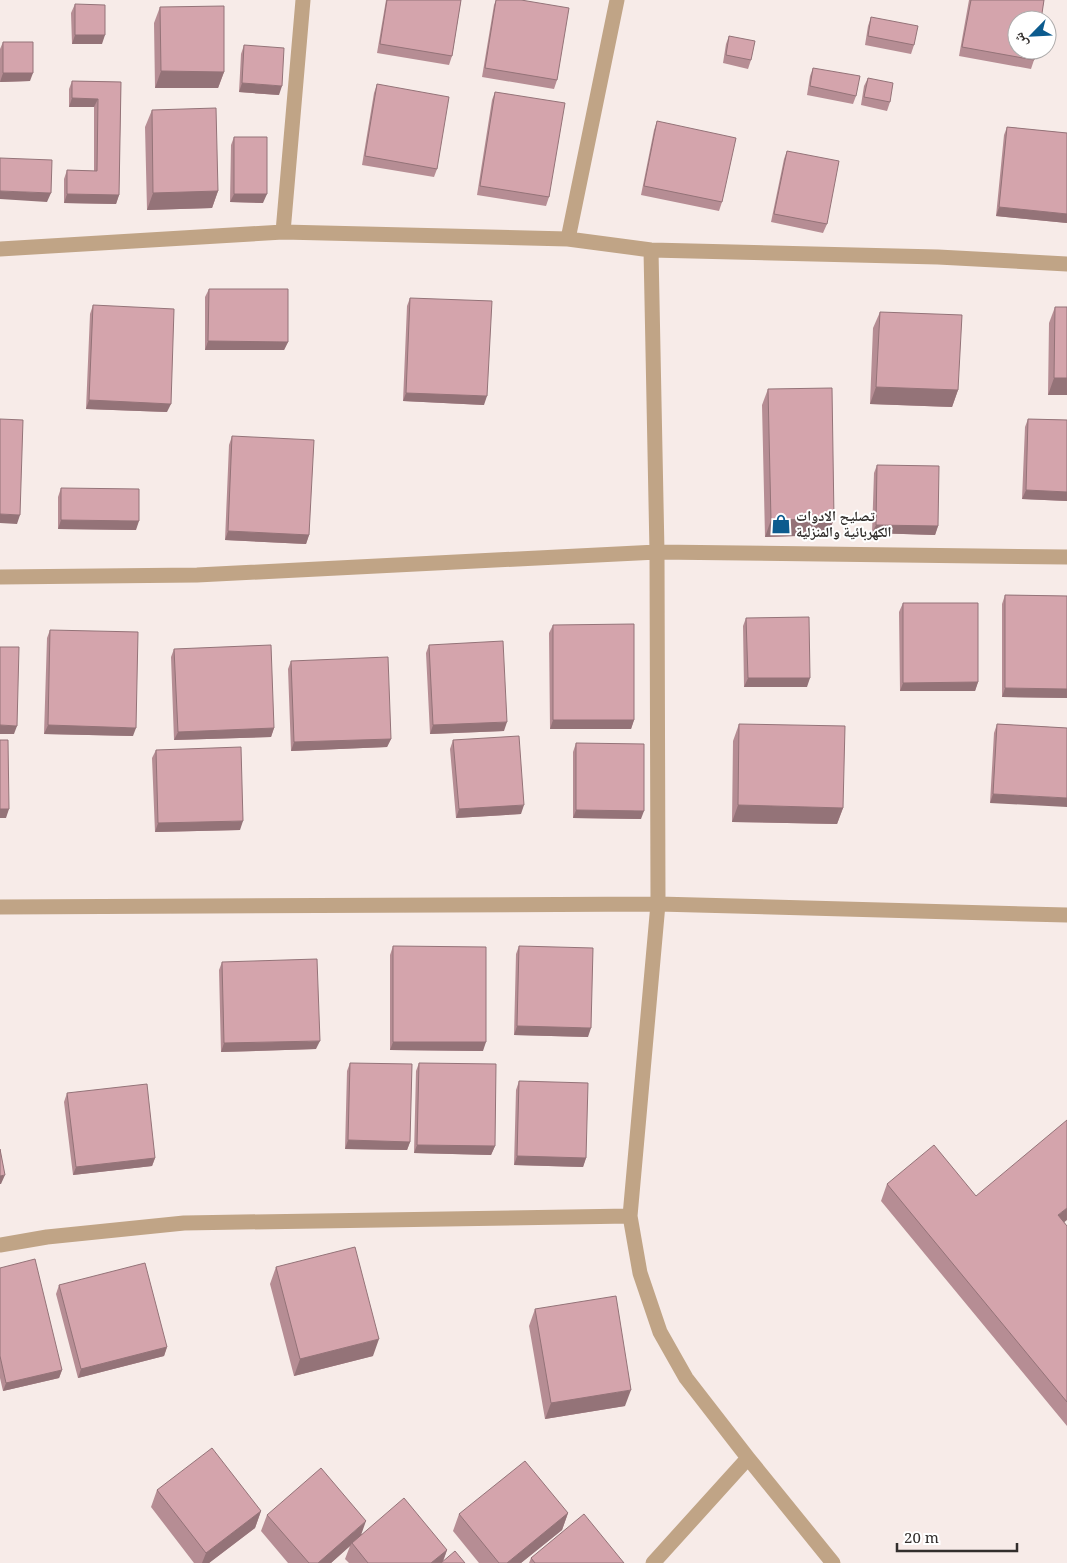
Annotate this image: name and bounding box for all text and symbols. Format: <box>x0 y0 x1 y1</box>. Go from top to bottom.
north arrow <box>1007 10 1057 60</box>
text: ش <box>1008 30 1031 51</box>
place label: تصليح الادوات الكهربائية والمنزلية <box>796 506 892 541</box>
shop icon: تصليح الادوات الكهربائية والمنزلية <box>770 513 792 535</box>
scale bar <box>897 1520 1017 1552</box>
text: 20 m <box>904 1527 939 1547</box>

